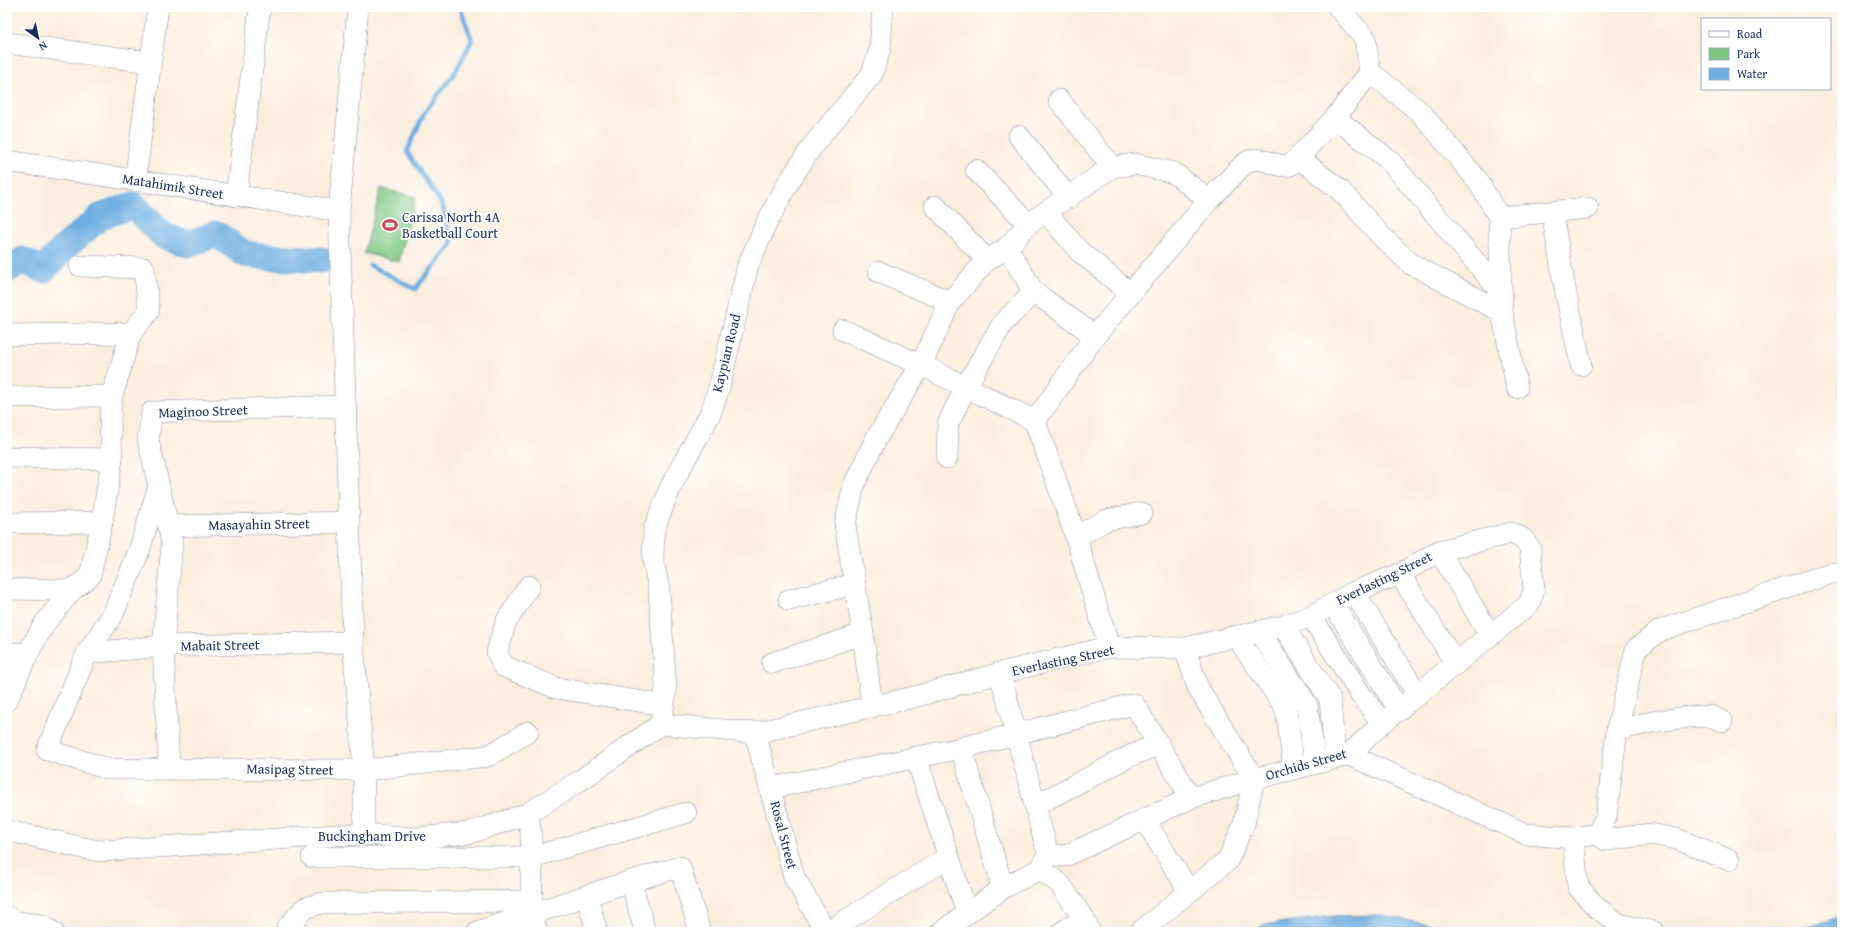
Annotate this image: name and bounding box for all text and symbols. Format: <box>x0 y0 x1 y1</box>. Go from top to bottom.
north arrow <box>18 18 58 58</box>
legend <box>1701 18 1831 90</box>
text: Road <box>1737 25 1763 42</box>
text: N <box>35 38 51 55</box>
text: Park <box>1737 45 1761 62</box>
text: Water <box>1737 65 1767 82</box>
street label: Matahimik Street <box>121 168 225 204</box>
place label: Carissa North 4A Basketball Court <box>402 207 500 243</box>
sports icon: Carissa North 4A Basketball Court <box>381 216 399 234</box>
street label: Kaypian Road <box>707 311 746 394</box>
street label: Maginoo Street <box>158 399 248 423</box>
street label: Masayahin Street <box>208 513 310 535</box>
street label: Everlasting Street <box>1333 546 1435 610</box>
street label: Mabait Street <box>180 634 260 656</box>
street label: Everlasting Street <box>1010 639 1116 681</box>
street label: Orchids Street <box>1263 743 1349 785</box>
street label: Masipag Street <box>246 758 334 780</box>
street label: Rosal Street <box>765 799 803 871</box>
street label: Buckingham Drive <box>318 826 426 846</box>

